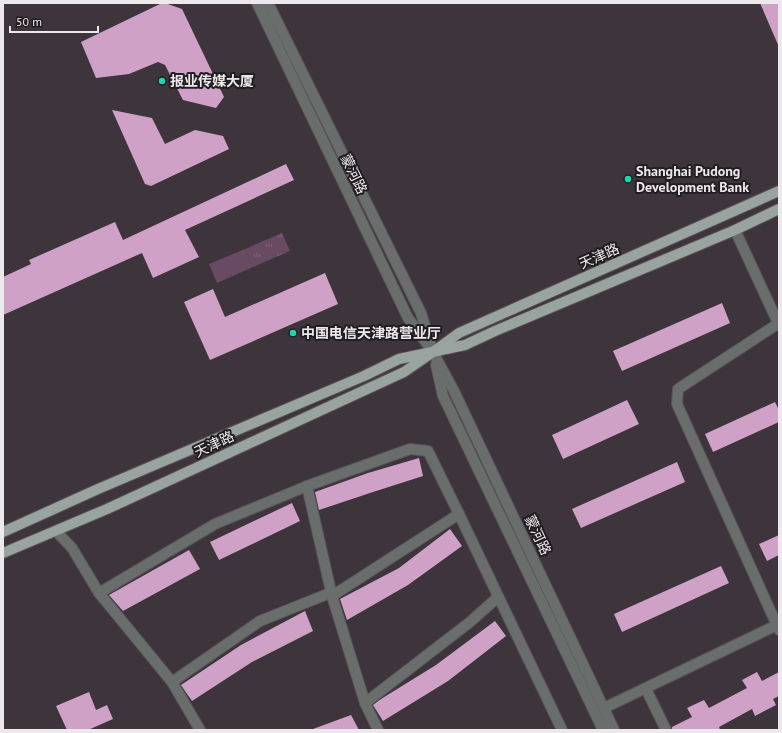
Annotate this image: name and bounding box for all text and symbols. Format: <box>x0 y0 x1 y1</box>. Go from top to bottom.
scale bar <box>10 8 98 34</box>
text: 50 m <box>16 14 42 29</box>
place label: 报业传媒大厦 <box>170 72 254 90</box>
marker: 报业传媒大厦 <box>157 76 167 86</box>
street label: 蒙河路 <box>337 151 371 197</box>
place label: Shanghai Pudong Development Bank <box>636 162 749 196</box>
marker: Shanghai Pudong Development Bank <box>623 174 633 184</box>
street label: 天津路 <box>576 239 622 273</box>
place label: 中国电信天津路营业厅 <box>301 324 441 342</box>
marker: 中国电信天津路营业厅 <box>288 328 298 338</box>
street label: 天津路 <box>191 427 237 461</box>
street label: 蒙河路 <box>521 512 555 558</box>

